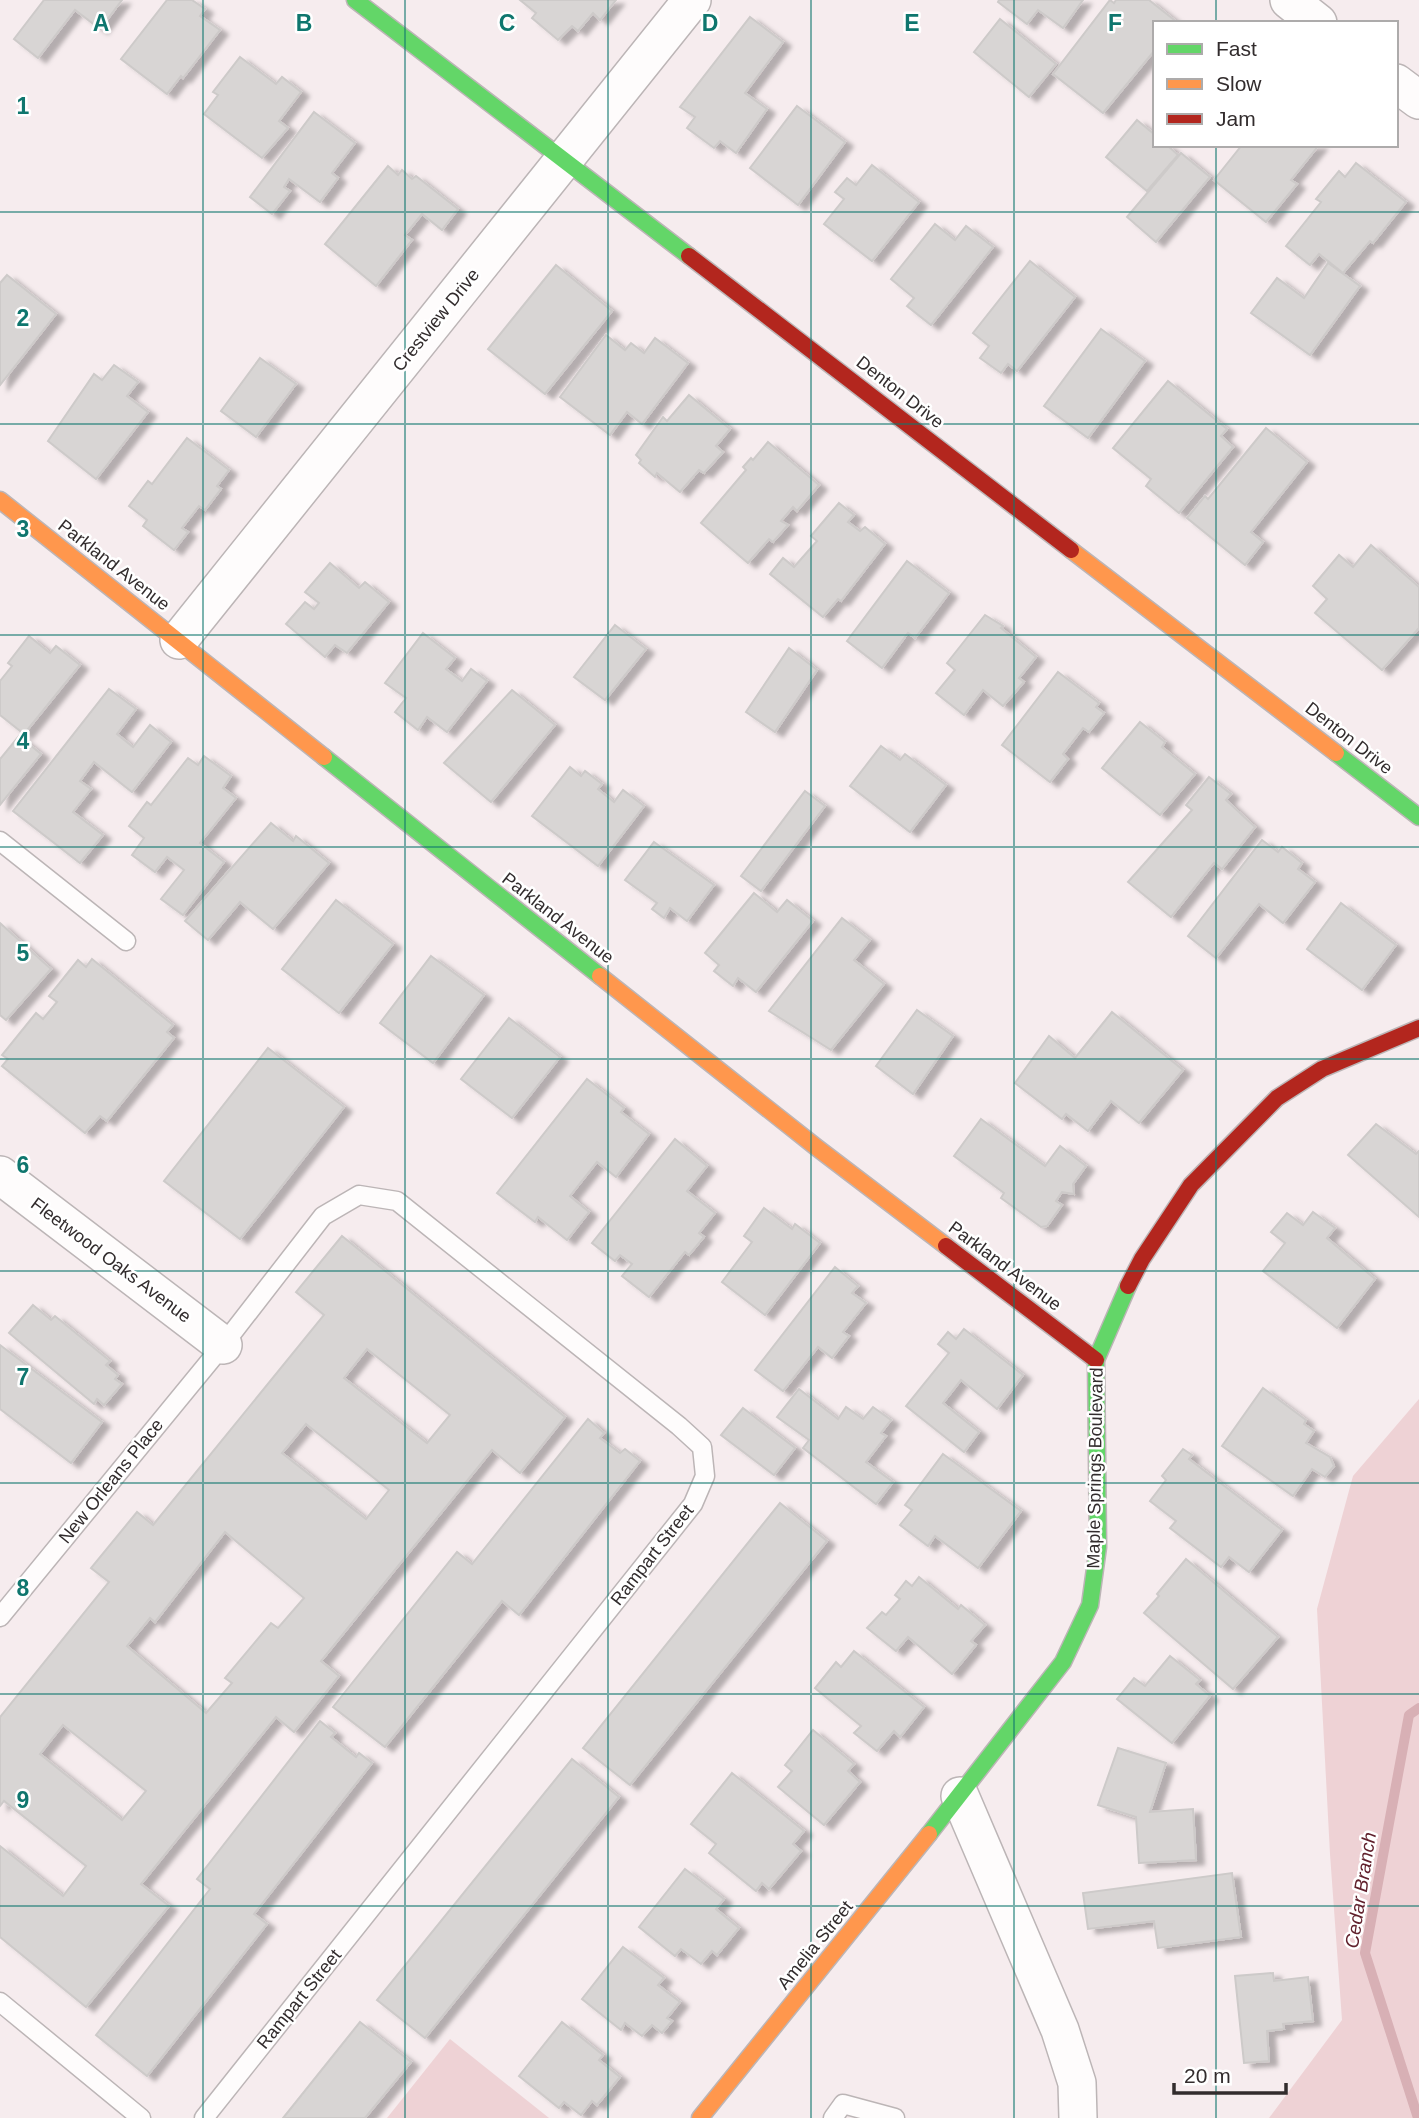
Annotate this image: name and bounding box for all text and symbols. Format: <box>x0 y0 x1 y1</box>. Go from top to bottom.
text: A <box>93 10 109 36</box>
text: B <box>296 10 312 36</box>
text: C <box>499 10 515 36</box>
text: D <box>702 10 718 36</box>
text: E <box>904 10 920 36</box>
text: F <box>1108 10 1122 36</box>
legend <box>1153 21 1398 147</box>
text: Fast <box>1216 37 1257 60</box>
text: Slow <box>1216 72 1262 95</box>
text: 1 <box>17 93 30 119</box>
text: Jam <box>1216 107 1256 130</box>
street label: Crestview Drive <box>389 265 483 375</box>
text: 2 <box>17 305 29 331</box>
street label: Denton Drive <box>852 352 948 432</box>
street label: Parkland Avenue <box>54 515 174 615</box>
text: 3 <box>17 516 29 542</box>
street label: Denton Drive <box>1301 698 1397 778</box>
text: 4 <box>17 728 30 754</box>
street label: Parkland Avenue <box>498 868 618 968</box>
text: 5 <box>17 940 30 966</box>
text: 6 <box>17 1152 29 1178</box>
street label: Fleetwood Oaks Avenue <box>27 1193 195 1327</box>
street label: Parkland Avenue <box>945 1217 1065 1315</box>
text: 7 <box>17 1364 29 1390</box>
street label: Maple Springs Boulevard <box>1083 1367 1107 1569</box>
street label: New Orleans Place <box>55 1415 167 1547</box>
street label: Rampart Street <box>607 1501 697 1609</box>
text: 8 <box>17 1575 30 1601</box>
text: 9 <box>17 1787 29 1813</box>
water label: Cedar Branch <box>1341 1831 1380 1950</box>
street label: Amelia Street <box>773 1897 857 1993</box>
street label: Rampart Street <box>253 1945 345 2053</box>
scale bar <box>1174 2052 1286 2096</box>
text: 20 m <box>1184 2064 1231 2087</box>

